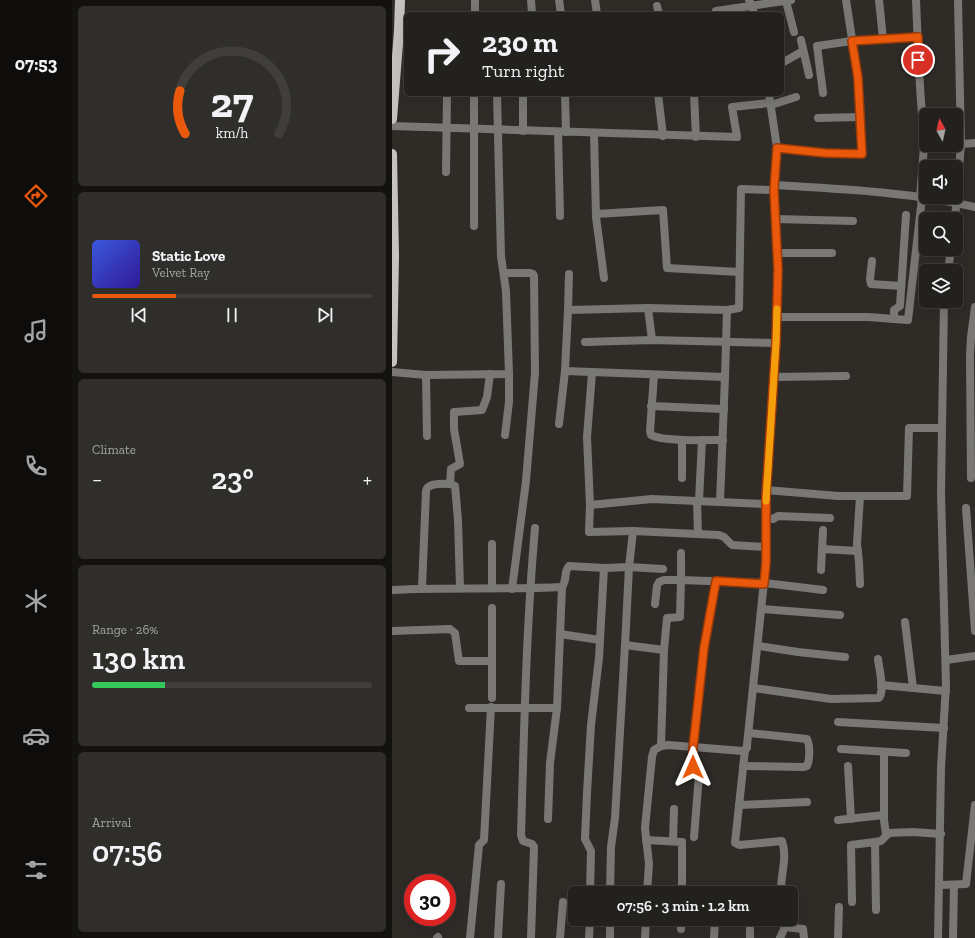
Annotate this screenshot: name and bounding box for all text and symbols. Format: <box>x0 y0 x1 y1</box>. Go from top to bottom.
text: 230 m <box>482 26 558 59</box>
icon: right <box>416 28 468 80</box>
pin <box>901 43 935 77</box>
icon: arrive <box>907 49 929 71</box>
text: 07:53 <box>15 53 57 75</box>
text: Turn right <box>482 60 564 82</box>
text: 27 <box>211 78 254 128</box>
north arrow <box>919 108 963 152</box>
map controls <box>919 108 963 308</box>
text: km/h <box>216 125 248 142</box>
button: sound <box>919 160 963 204</box>
icon: directions <box>22 182 50 210</box>
button: search <box>919 212 963 256</box>
text: Static Love <box>152 247 225 265</box>
button: layers <box>919 264 963 308</box>
text: Velvet Ray <box>152 265 210 280</box>
icon: previous <box>128 304 150 326</box>
icon: pause <box>221 304 243 326</box>
icon: next <box>314 304 336 326</box>
icon: music <box>22 317 50 345</box>
text: Climate <box>92 442 136 457</box>
icon: phone <box>22 452 50 480</box>
text: 23° <box>211 461 254 497</box>
text: − <box>92 466 102 493</box>
text: + <box>363 466 372 493</box>
icon: climate <box>22 587 50 615</box>
text: Range · 26% <box>92 622 158 637</box>
text: 130 km <box>92 641 185 677</box>
icon: car <box>22 722 50 750</box>
position arrow <box>672 746 714 788</box>
text: Arrival <box>92 815 131 830</box>
text: 07:56 <box>92 834 163 870</box>
icon: filters <box>22 856 50 884</box>
speed limit sign: 30 <box>404 874 456 926</box>
text: 07:56 · 3 min · 1.2 km <box>617 897 749 915</box>

